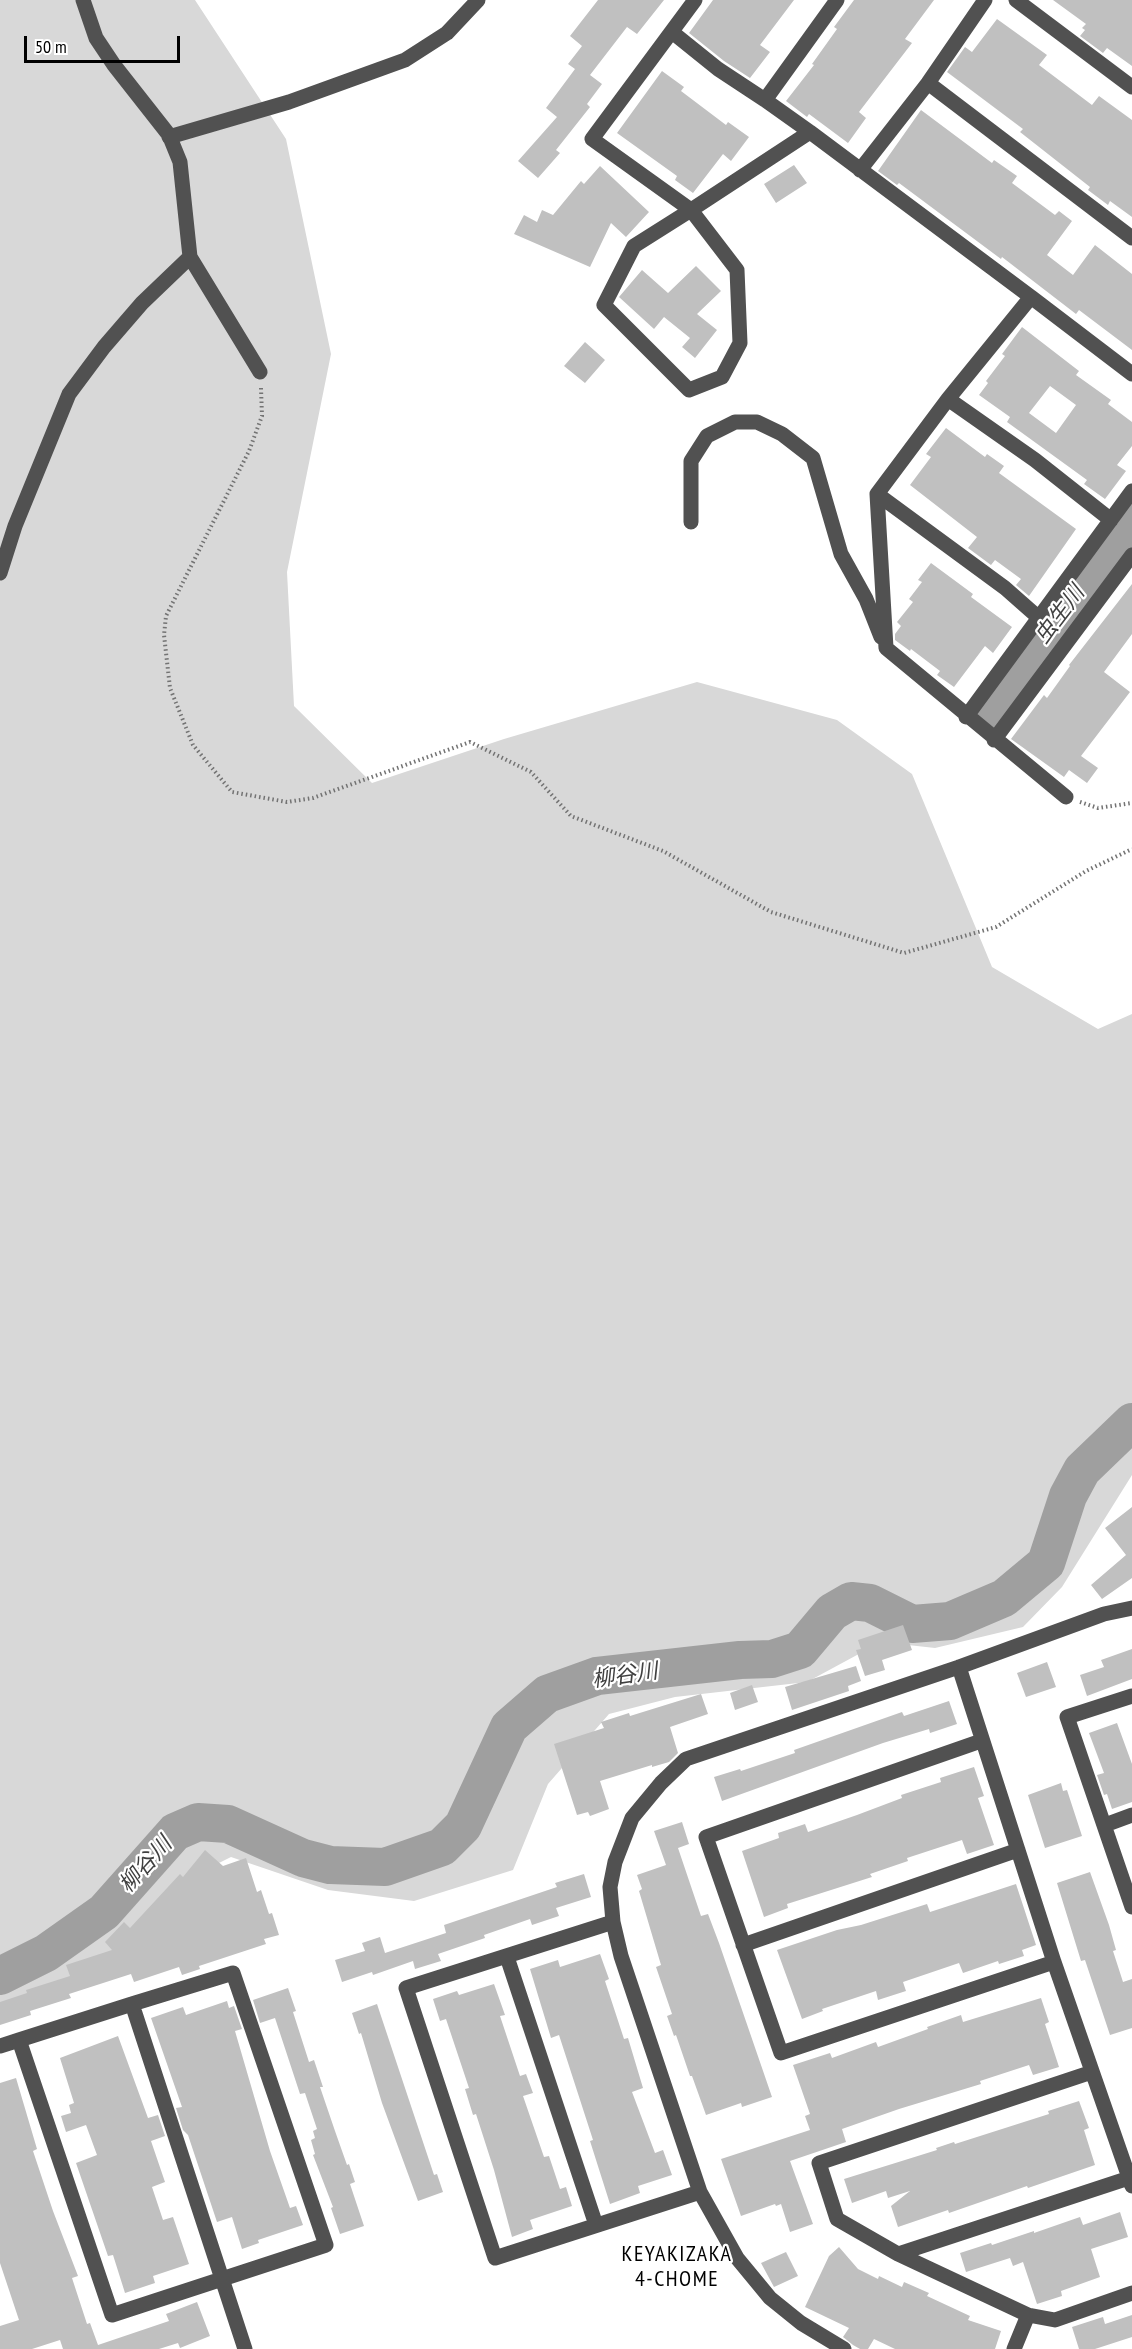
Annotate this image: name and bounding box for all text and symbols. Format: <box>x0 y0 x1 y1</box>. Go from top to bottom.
scale bar <box>27 24 183 62</box>
text: 50 m <box>35 35 67 58</box>
water label: 虫生川 <box>1030 581 1090 649</box>
water label: 柳谷川 <box>590 1658 660 1694</box>
water label: 柳谷川 <box>114 1832 178 1898</box>
district label: KEYAKIZAKA 4-CHOME <box>622 2242 732 2294</box>

